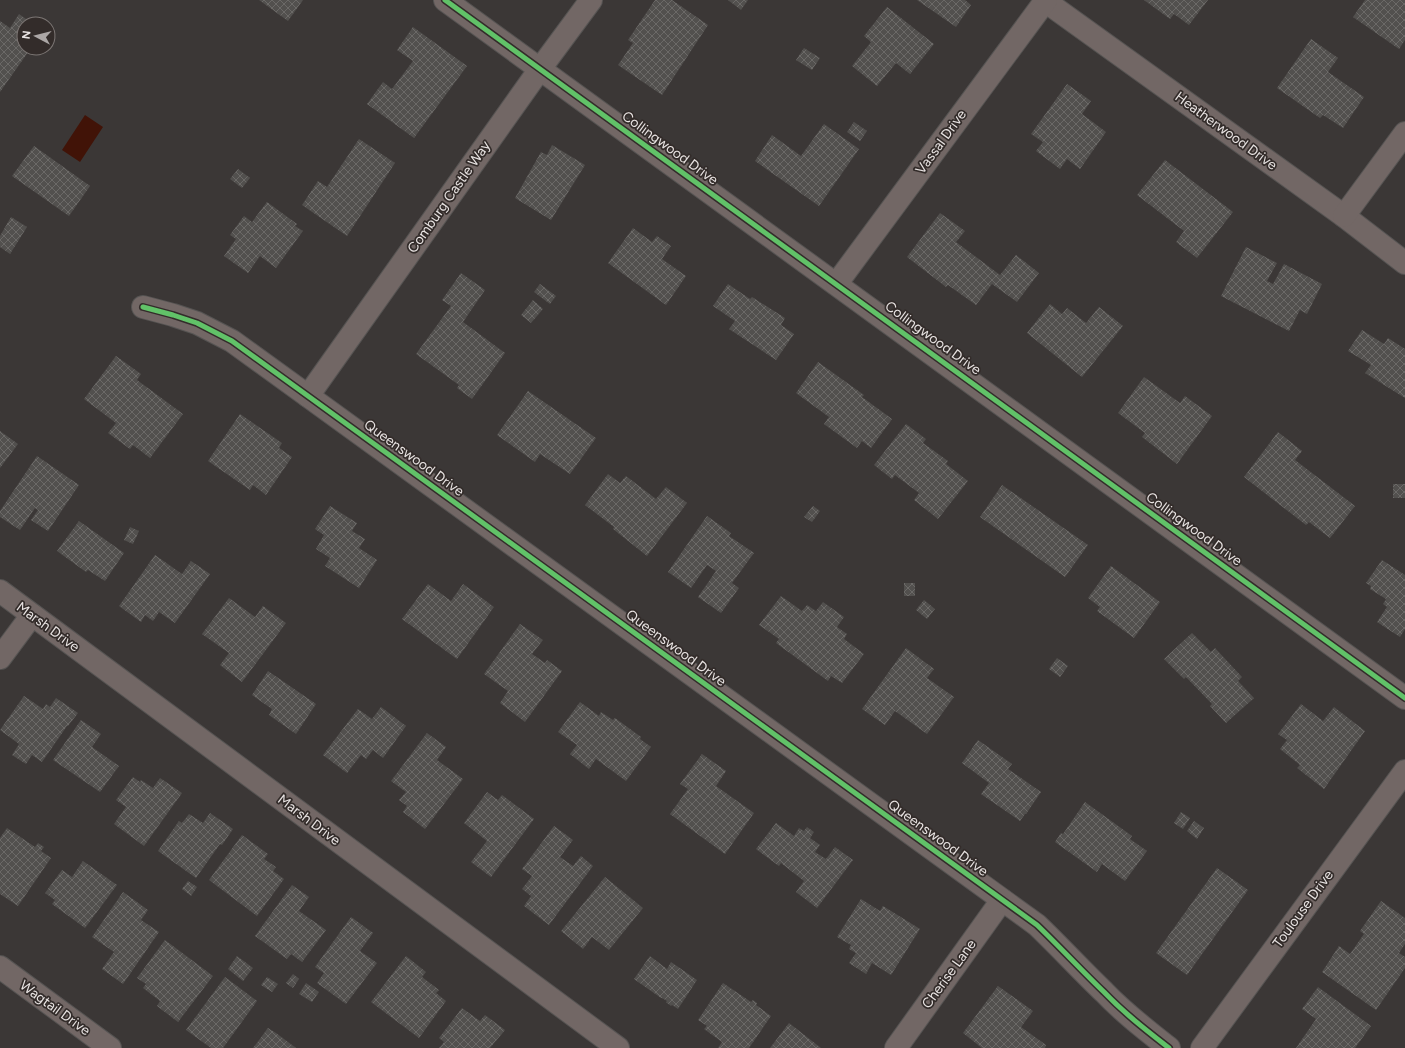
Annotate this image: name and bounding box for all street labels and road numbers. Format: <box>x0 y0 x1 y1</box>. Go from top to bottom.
street label: Heatherwood Drive <box>1172 88 1281 174</box>
street label: Vassal Drive <box>912 106 970 177</box>
street label: Collingwood Drive <box>619 107 722 189</box>
street label: Comburg Castle Way <box>404 137 494 256</box>
street label: Collingwood Drive <box>882 297 985 379</box>
street label: Queenswood Drive <box>361 416 468 500</box>
street label: Collingwood Drive <box>1143 488 1246 570</box>
street label: Marsh Drive <box>13 598 83 656</box>
street label: Queenswood Drive <box>623 606 730 690</box>
street label: Marsh Drive <box>274 791 344 849</box>
street label: Queenswood Drive <box>885 796 992 880</box>
street label: Toulouse Drive <box>1269 867 1337 951</box>
street label: Cherise Lane <box>918 936 980 1012</box>
street label: Wagtail Drive <box>17 977 94 1039</box>

